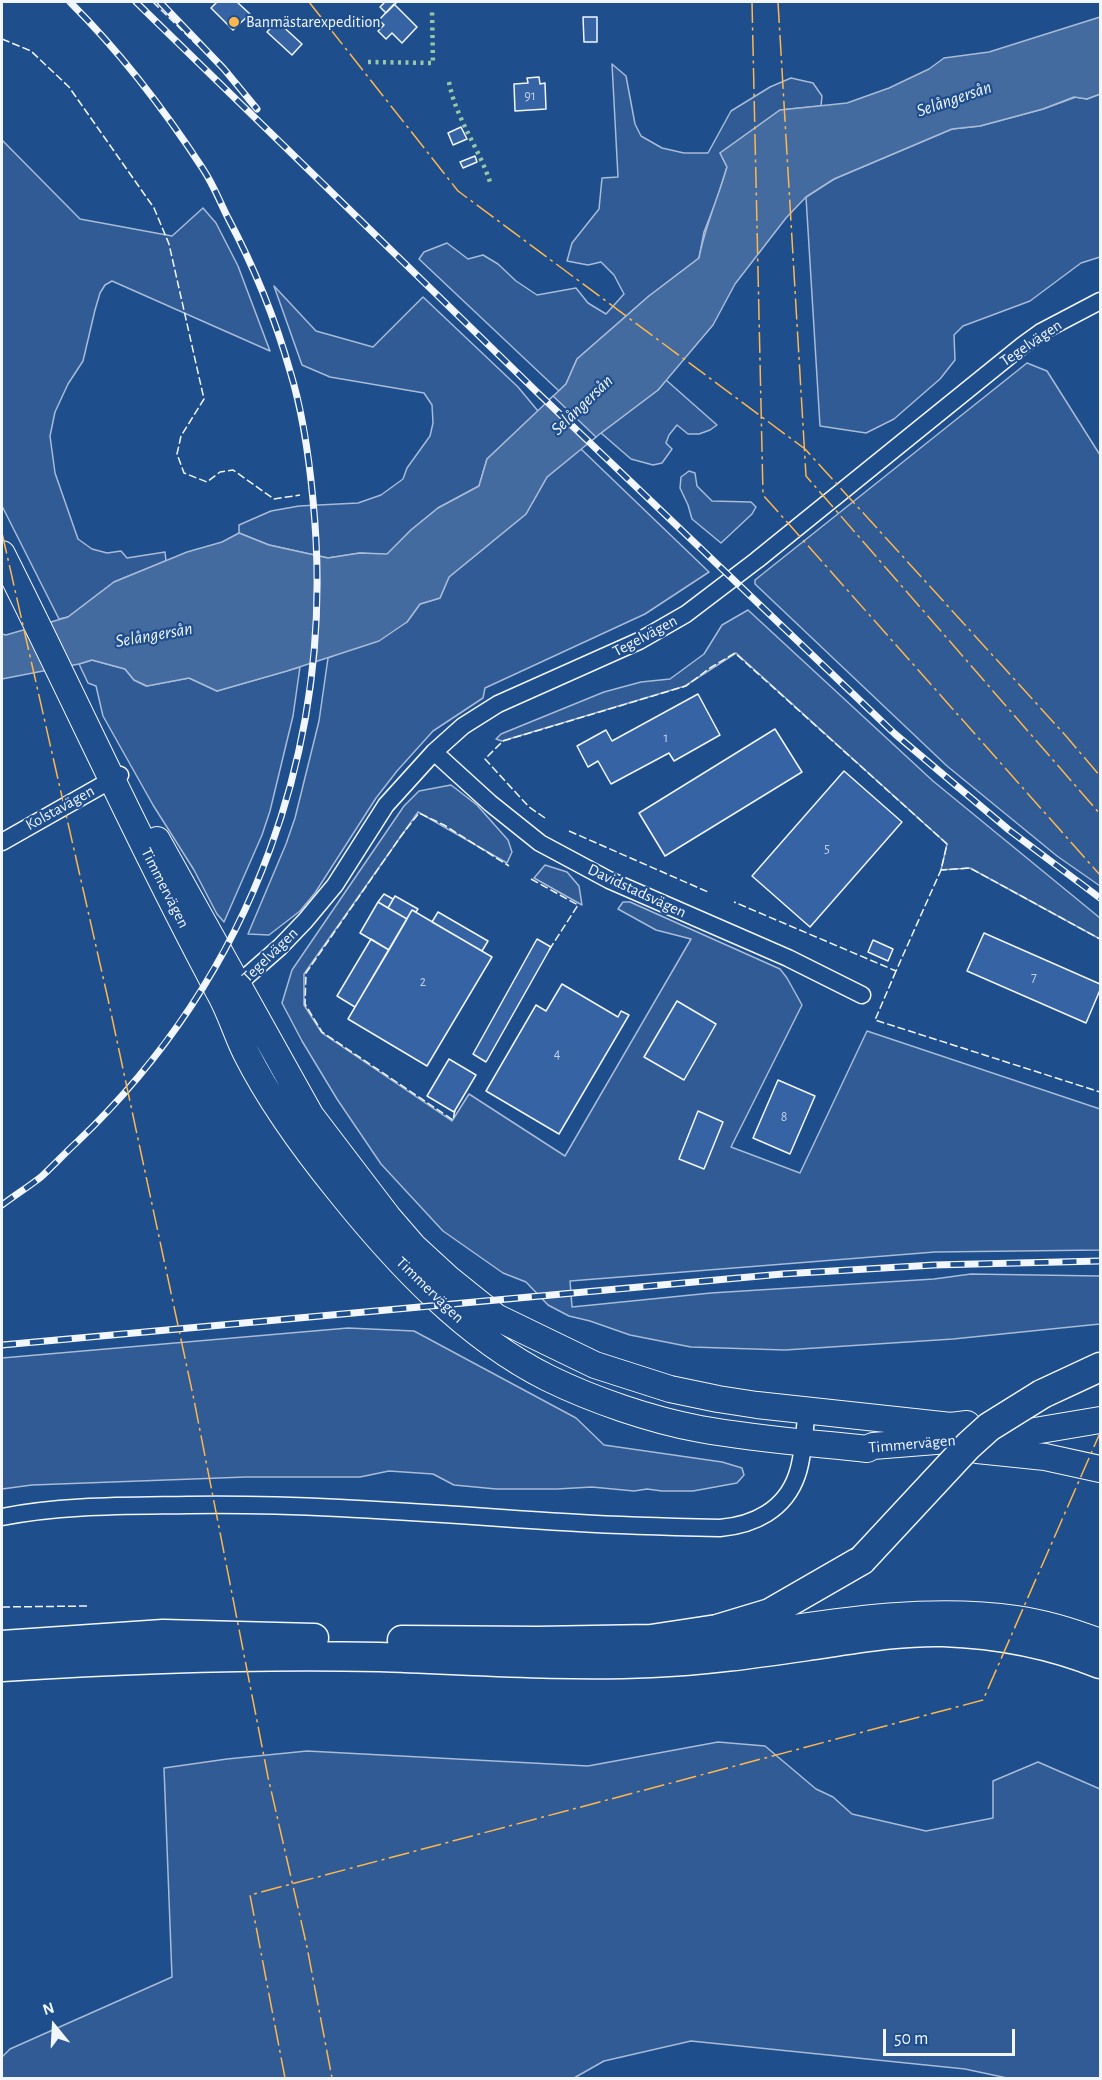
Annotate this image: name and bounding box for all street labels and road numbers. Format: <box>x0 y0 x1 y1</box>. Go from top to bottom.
street label: Tegelvägen <box>996 315 1066 371</box>
street label: Tegelvägen <box>609 611 681 661</box>
street label: Kolstavägen <box>22 781 98 835</box>
street label: Timmervägen <box>137 845 193 931</box>
street label: Davidstadsvägen <box>585 860 689 922</box>
street label: Tegelvägen <box>238 924 302 986</box>
street label: Timmervägen <box>392 1253 468 1327</box>
street label: Timmervägen <box>868 1431 956 1457</box>

